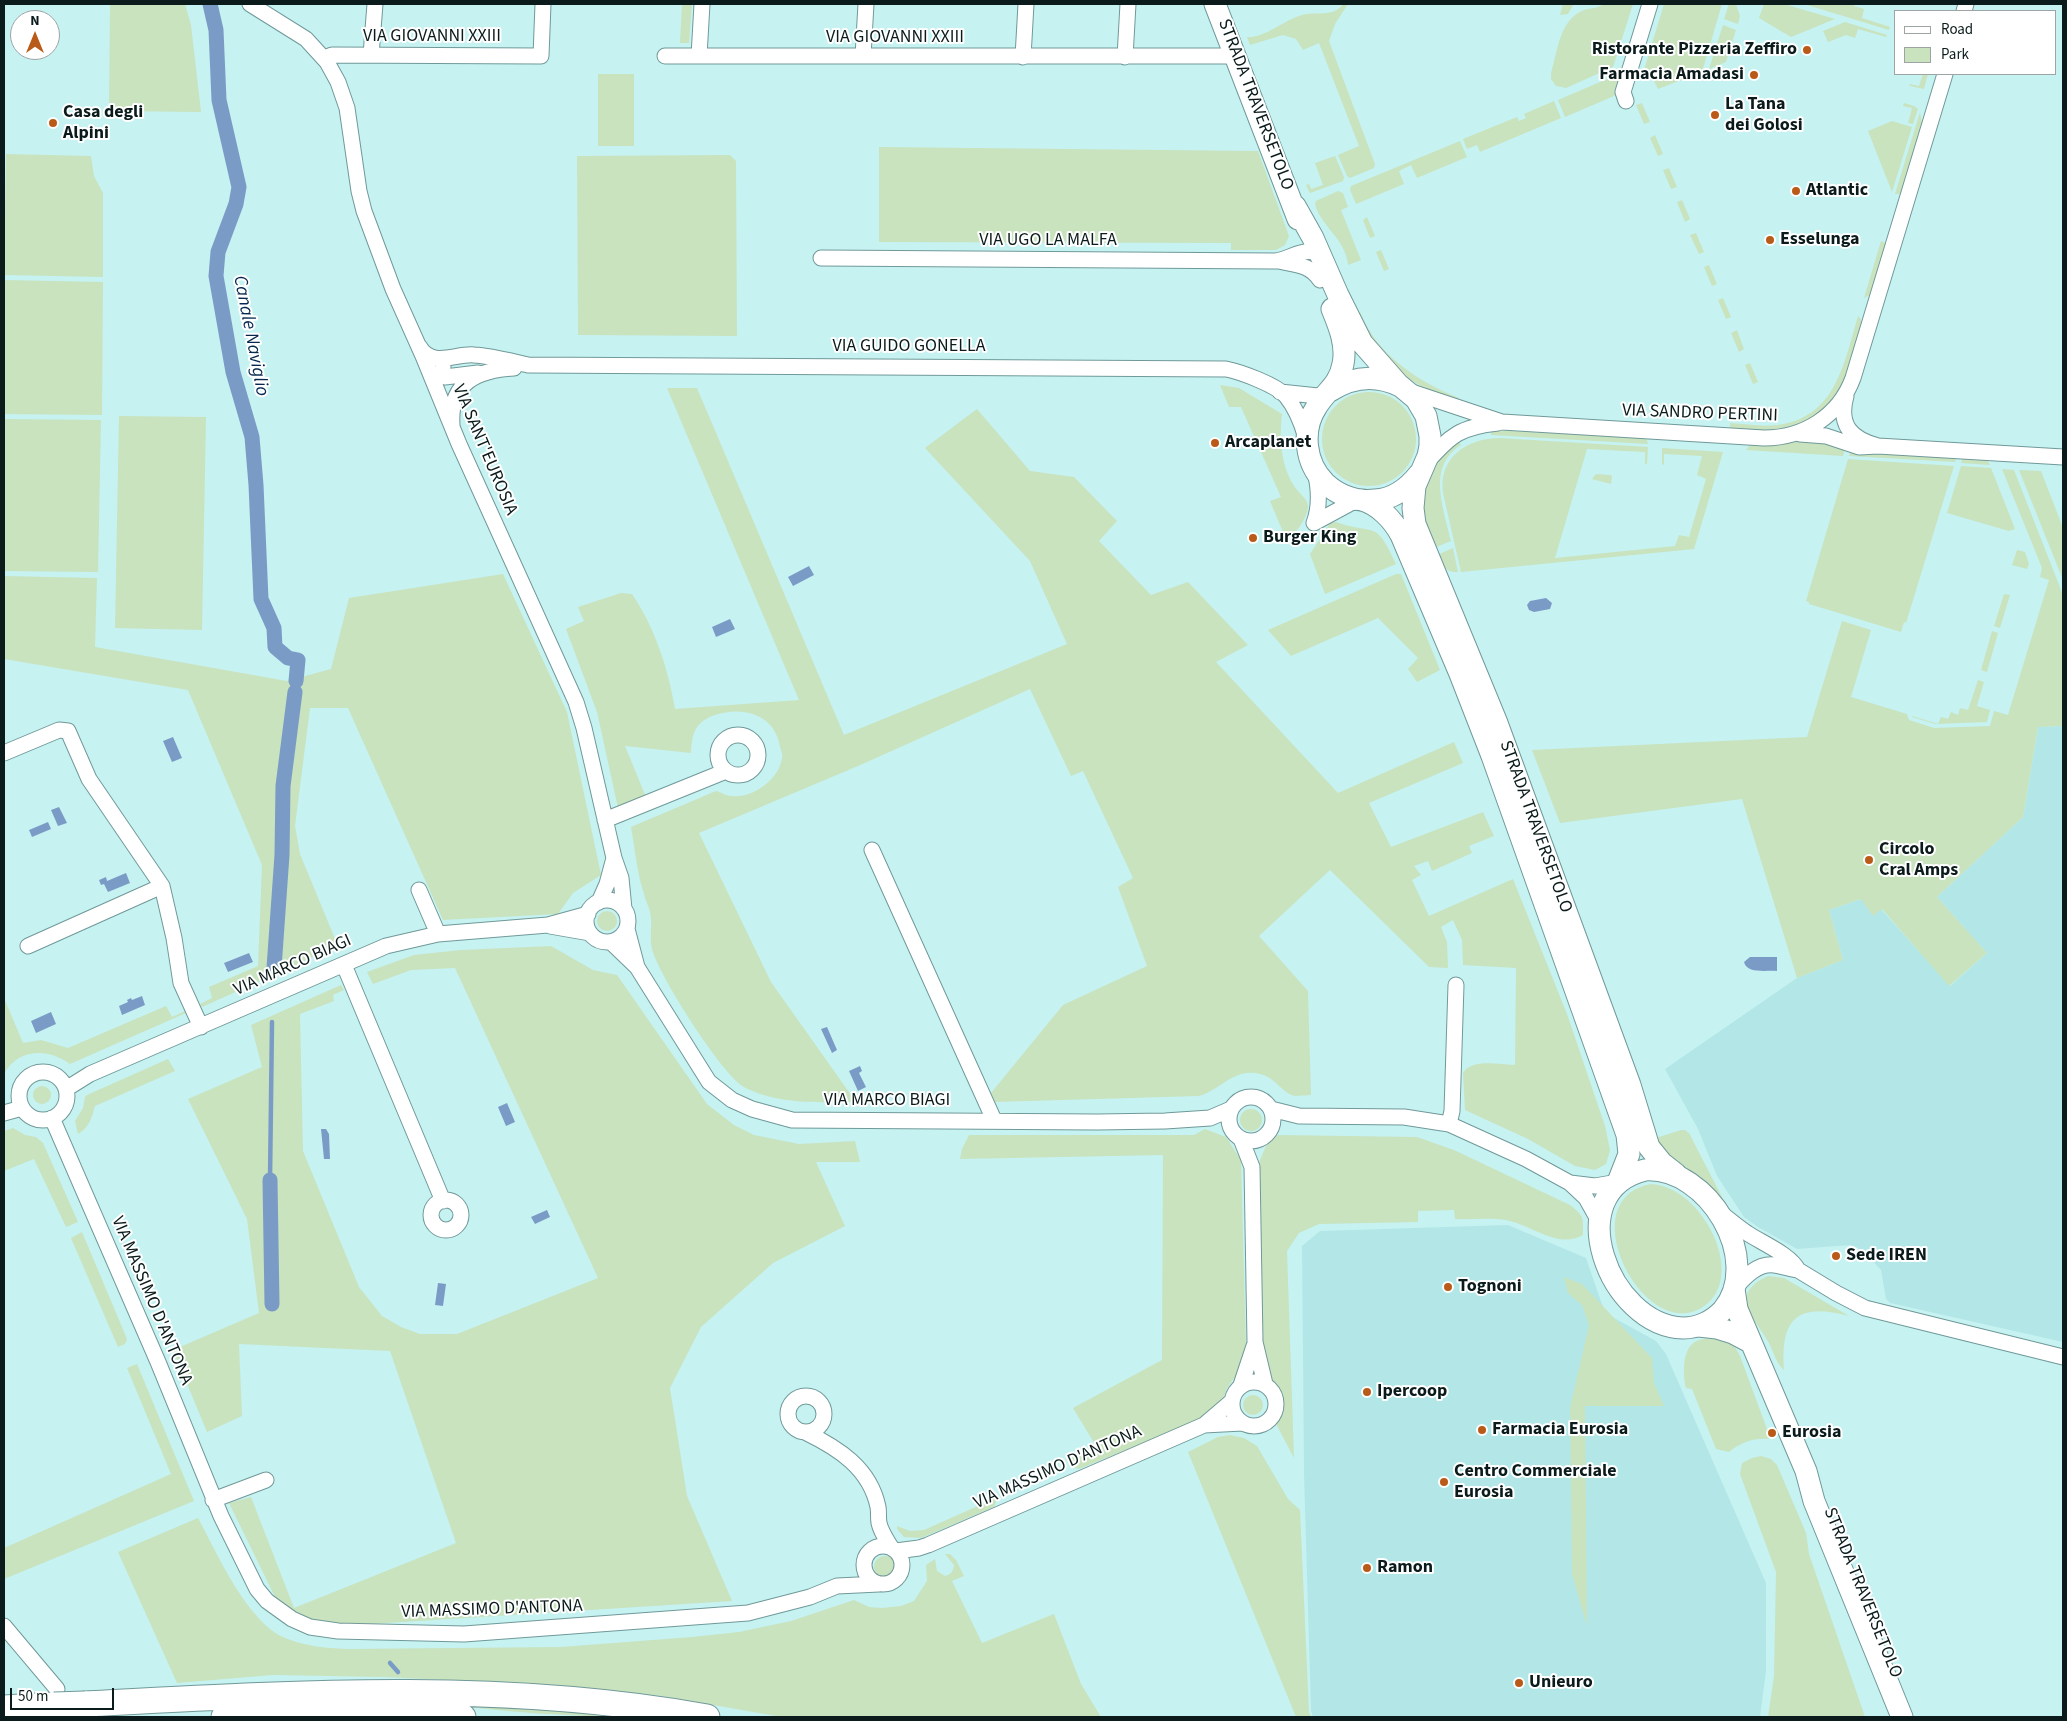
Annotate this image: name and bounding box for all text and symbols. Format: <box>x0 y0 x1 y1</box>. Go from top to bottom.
north arrow <box>10 10 60 60</box>
legend <box>1894 10 2057 75</box>
text: N <box>30 11 40 31</box>
street label: STRADA TRAVERSETOLO <box>1212 16 1298 194</box>
text: Road <box>1941 19 1973 40</box>
street label: VIA GIOVANNI XXIII <box>363 26 501 48</box>
street label: VIA GIOVANNI XXIII <box>826 27 964 49</box>
place label: Ristorante Pizzeria Zeffiro <box>1592 39 1797 61</box>
marker: Ristorante Pizzeria Zeffiro <box>1801 44 1813 56</box>
text: Park <box>1941 44 1969 65</box>
place label: Farmacia Amadasi <box>1599 64 1744 86</box>
marker: Farmacia Amadasi <box>1748 69 1760 81</box>
place label: La Tana dei Golosi <box>1725 94 1803 136</box>
place label: Casa degli Alpini <box>63 102 143 144</box>
marker: La Tana dei Golosi <box>1709 109 1721 121</box>
marker: Casa degli Alpini <box>47 117 59 129</box>
place label: Atlantic <box>1806 180 1868 202</box>
marker: Atlantic <box>1790 185 1802 197</box>
place label: Esselunga <box>1780 229 1860 251</box>
street label: VIA UGO LA MALFA <box>979 230 1117 252</box>
marker: Esselunga <box>1764 234 1776 246</box>
water label: Canale Naviglio <box>227 274 273 398</box>
street label: VIA GUIDO GONELLA <box>833 336 985 358</box>
street label: VIA SANT'EUROSIA <box>447 381 521 519</box>
street label: VIA SANDRO PERTINI <box>1622 400 1778 428</box>
place label: Arcaplanet <box>1225 432 1311 454</box>
marker: Arcaplanet <box>1209 437 1221 449</box>
place label: Burger King <box>1263 527 1356 549</box>
marker: Burger King <box>1247 532 1259 544</box>
street label: STRADA TRAVERSETOLO <box>1494 738 1576 916</box>
place label: Circolo Cral Amps <box>1879 839 1958 882</box>
marker: Circolo Cral Amps <box>1863 854 1875 866</box>
street label: VIA MARCO BIAGI <box>231 930 355 1002</box>
street label: VIA MARCO BIAGI <box>824 1090 950 1112</box>
street label: VIA MASSIMO D'ANTONA <box>106 1213 196 1389</box>
place label: Sede IREN <box>1846 1245 1927 1267</box>
marker: Sede IREN <box>1830 1250 1842 1262</box>
place label: Tognoni <box>1458 1276 1522 1298</box>
marker: Tognoni <box>1442 1281 1454 1293</box>
place label: Ipercoop <box>1377 1381 1447 1403</box>
marker: Ipercoop <box>1361 1386 1373 1398</box>
place label: Farmacia Eurosia <box>1492 1419 1628 1441</box>
street label: VIA MASSIMO D'ANTONA <box>971 1421 1145 1515</box>
place label: Eurosia <box>1782 1422 1841 1444</box>
marker: Farmacia Eurosia <box>1476 1424 1488 1436</box>
marker: Eurosia <box>1766 1427 1778 1439</box>
place label: Centro Commerciale Eurosia <box>1454 1461 1617 1504</box>
marker: Centro Commerciale Eurosia <box>1438 1476 1450 1488</box>
street label: STRADA TRAVERSETOLO <box>1818 1505 1906 1681</box>
place label: Ramon <box>1377 1557 1433 1579</box>
marker: Ramon <box>1361 1562 1373 1574</box>
street label: VIA MASSIMO D'ANTONA <box>401 1596 583 1624</box>
place label: Unieuro <box>1529 1672 1593 1694</box>
marker: Unieuro <box>1513 1677 1525 1689</box>
scale bar <box>12 1678 116 1710</box>
text: 50 m <box>18 1686 48 1707</box>

